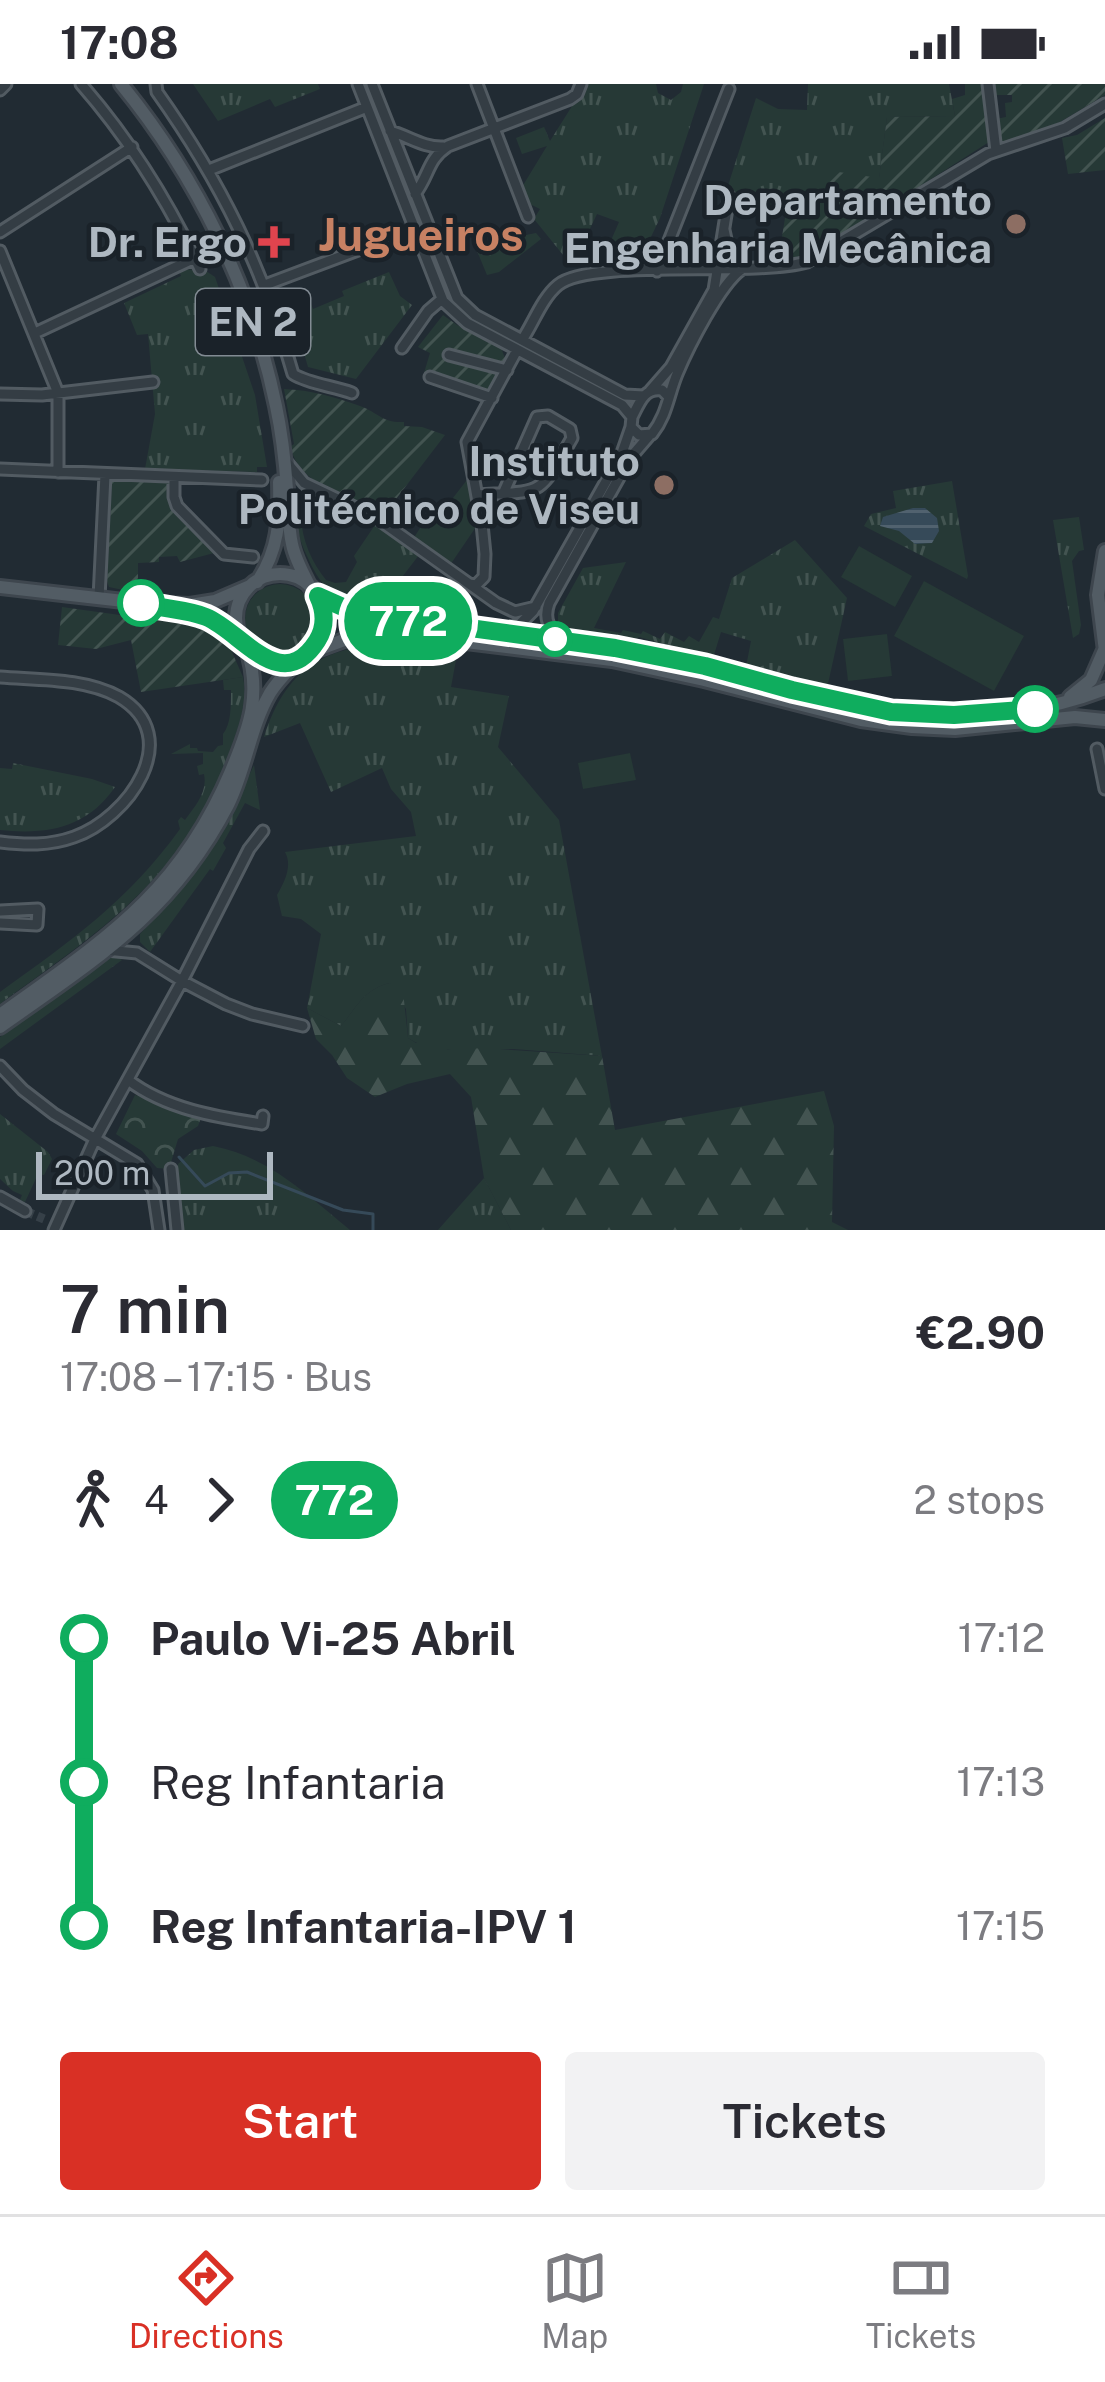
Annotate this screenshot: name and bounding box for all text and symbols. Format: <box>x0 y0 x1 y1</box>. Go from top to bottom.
text: 17:08 <box>60 16 179 69</box>
place label: Departamento Engenharia Mecânica <box>564 175 992 272</box>
district label: Jugueiros <box>318 208 524 261</box>
marker: Departamento Engenharia Mecânica <box>1003 211 1029 237</box>
place label: Dr. Ergo <box>88 217 247 266</box>
marker: Dr. Ergo <box>258 226 290 258</box>
road number: EN 2 <box>196 289 310 355</box>
place label: Instituto Politécnico de Viseu <box>238 436 640 533</box>
marker: Instituto Politécnico de Viseu <box>651 472 677 498</box>
unlabelled marker <box>119 581 163 625</box>
line badge: 772 <box>339 582 477 660</box>
text: 772 <box>368 596 448 645</box>
unlabelled marker <box>539 623 571 655</box>
unlabelled marker <box>1013 687 1057 731</box>
scale bar <box>36 1146 273 1199</box>
text: 200 m <box>54 1154 150 1192</box>
text: 7 min <box>60 1270 230 1348</box>
text: €2.90 <box>916 1306 1045 1359</box>
text: 17:08 – 17:15 · Bus <box>60 1354 372 1400</box>
icon: walk <box>60 1467 126 1533</box>
icon: forward <box>187 1467 253 1533</box>
text: 772 <box>295 1475 374 1524</box>
text: 4 <box>144 1477 169 1523</box>
text: 2 stops <box>913 1477 1045 1523</box>
text: Paulo Vi-25 Abril <box>150 1612 516 1665</box>
text: 17:12 <box>958 1615 1045 1661</box>
text: Reg Infantaria <box>150 1756 446 1809</box>
text: 17:13 <box>956 1759 1045 1805</box>
text: Reg Infantaria-IPV 1 <box>150 1900 577 1953</box>
text: 17:15 <box>956 1903 1045 1949</box>
button: Start <box>60 2052 541 2190</box>
button: Tickets <box>565 2052 1045 2190</box>
tab: Directions <box>129 2245 284 2355</box>
tab: Map <box>541 2245 608 2355</box>
tab: Tickets <box>866 2245 976 2355</box>

